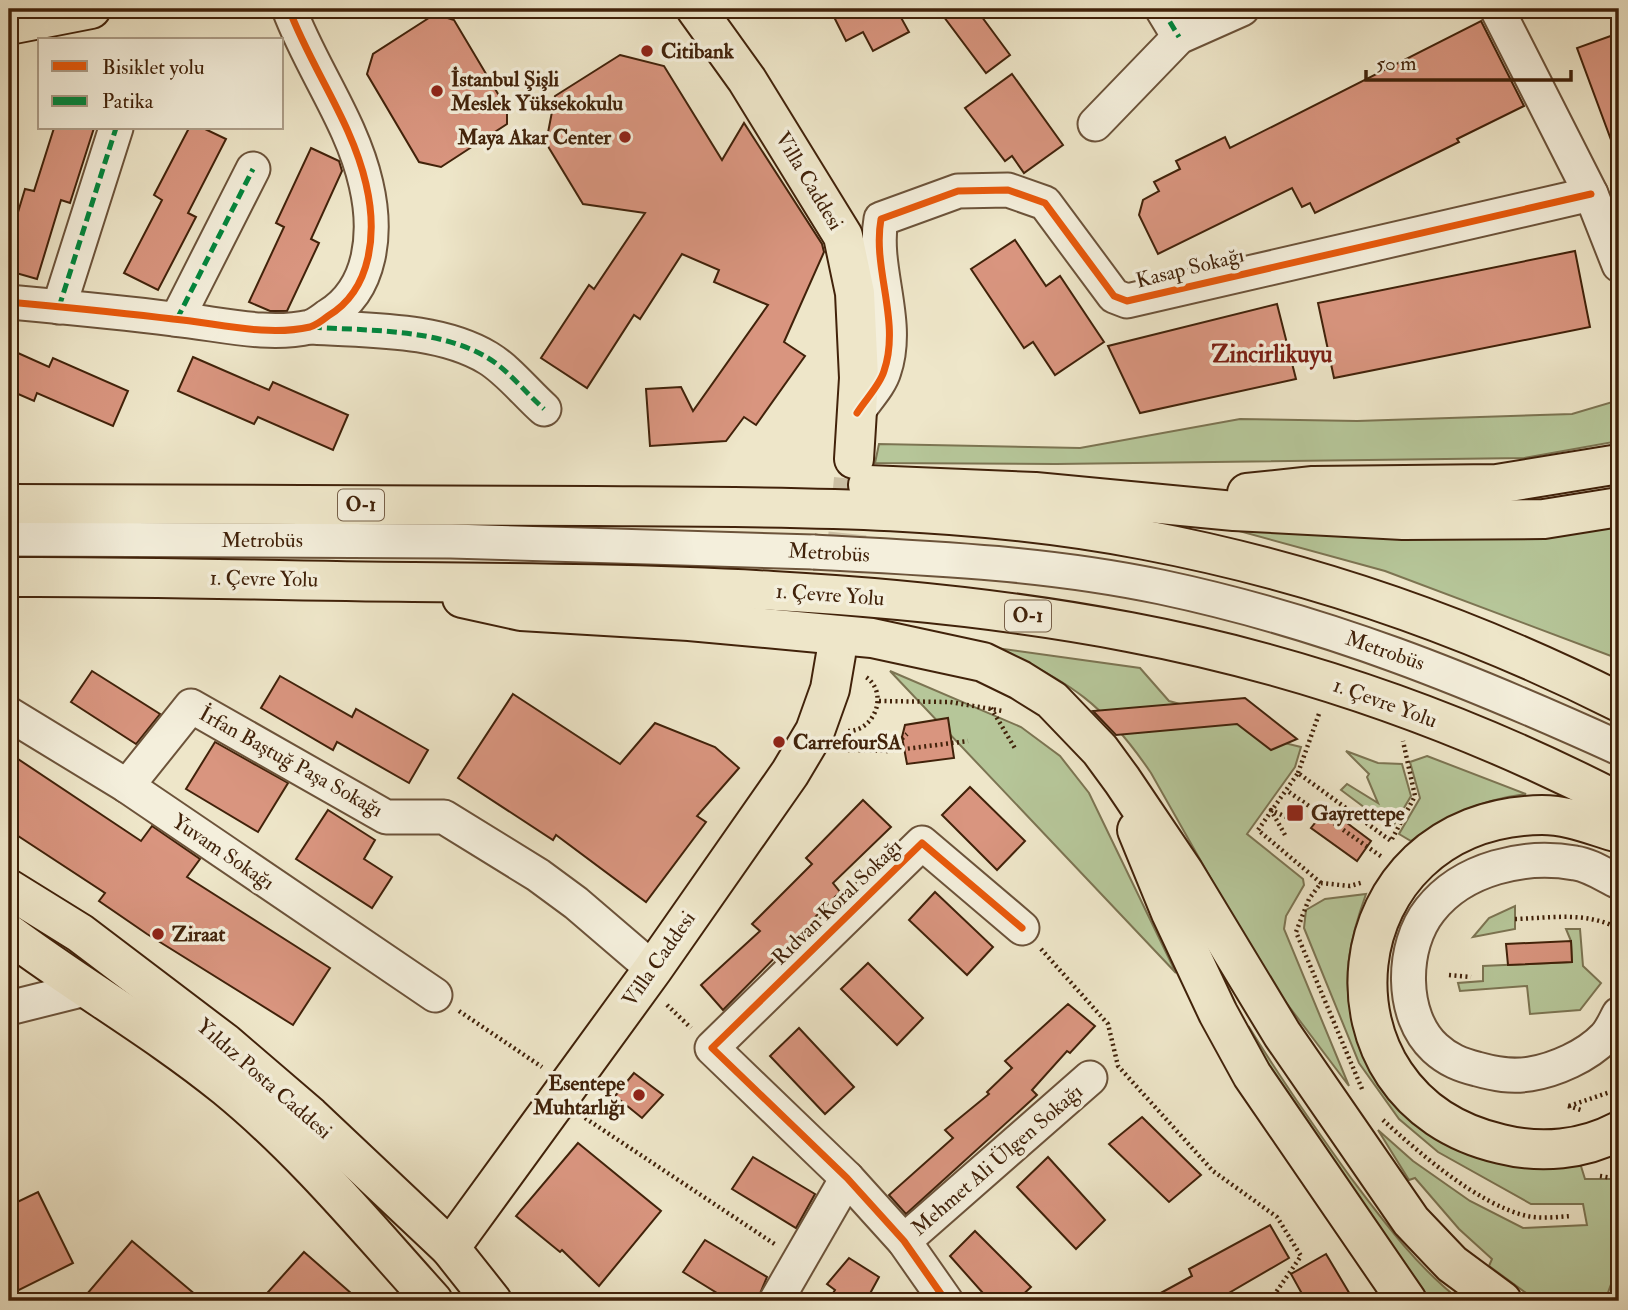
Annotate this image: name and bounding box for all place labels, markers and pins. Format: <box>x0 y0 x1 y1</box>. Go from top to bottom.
place label: Citibank <box>661 38 735 65</box>
marker: Citibank <box>639 43 655 59</box>
place label: İstanbul Şişli Meslek Yüksekokulu <box>450 66 623 117</box>
marker: İstanbul Şişli Meslek Yüksekokulu <box>429 83 445 99</box>
place label: Maya Akar Center <box>457 124 612 151</box>
marker: Maya Akar Center <box>617 129 633 145</box>
place label: CarrefourSA <box>793 729 902 756</box>
marker: CarrefourSA <box>771 734 787 750</box>
place label: Gayrettepe <box>1311 800 1405 827</box>
marker: Gayrettepe <box>1285 803 1305 823</box>
place label: Ziraat <box>172 921 225 948</box>
marker: Ziraat <box>150 926 166 942</box>
place label: Esentepe Muhtarlığı <box>532 1070 625 1121</box>
marker: Esentepe Muhtarlığı <box>631 1087 647 1103</box>

